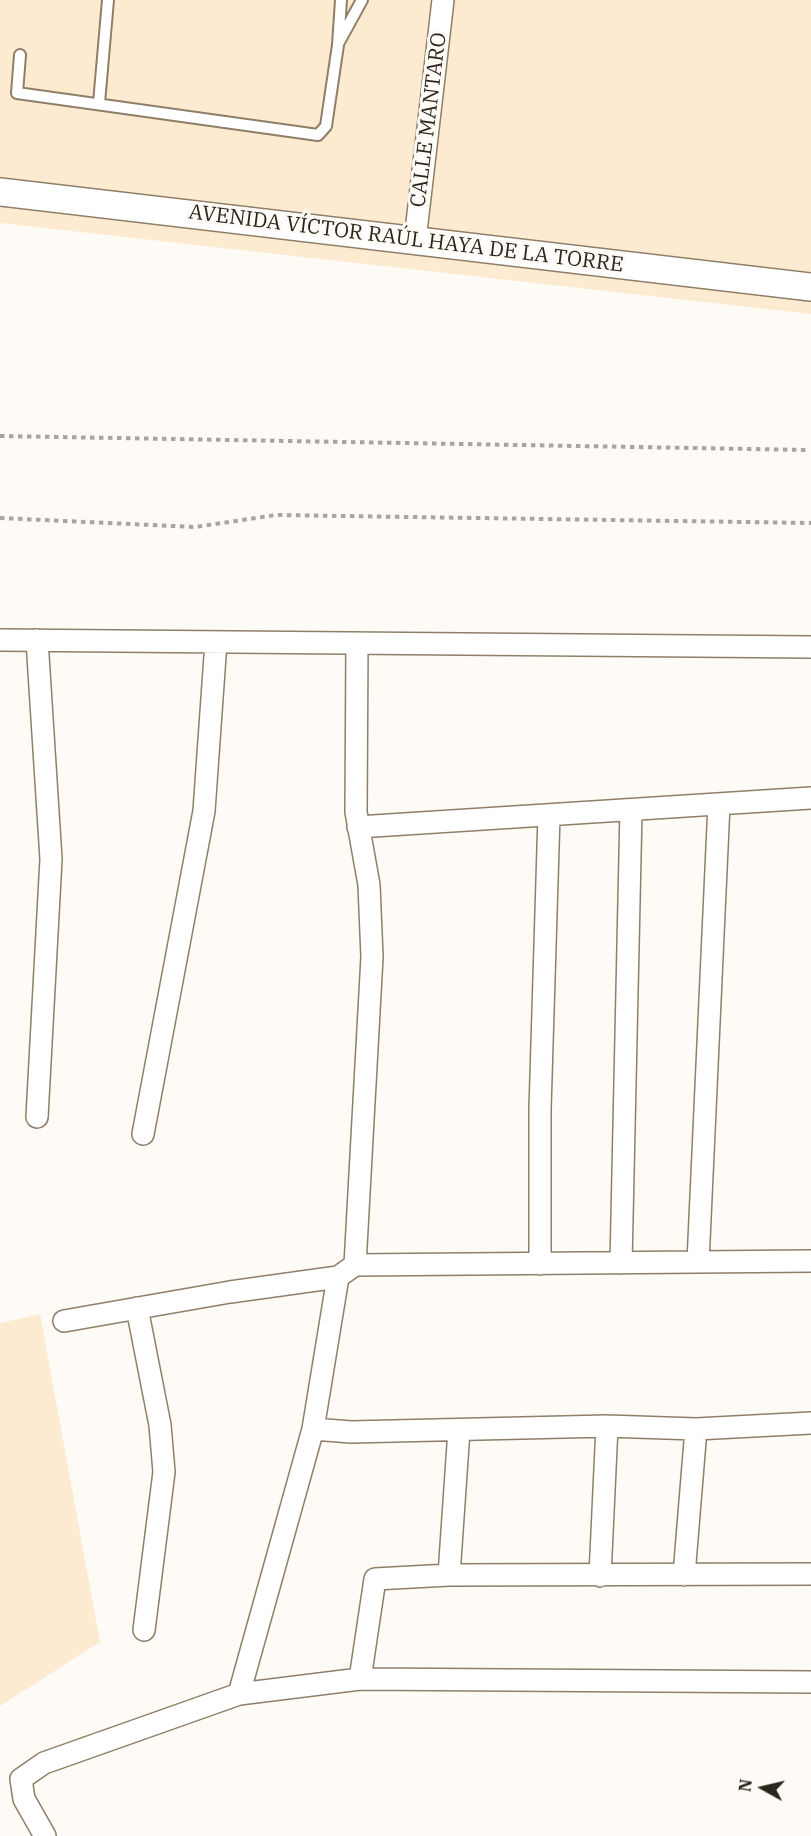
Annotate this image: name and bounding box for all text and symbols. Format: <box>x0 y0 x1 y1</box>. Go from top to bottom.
street label: CALLE MANTARO <box>406 31 452 209</box>
street label: AVENIDA VÍCTOR RAÚL HAYA DE LA TORRE <box>187 200 625 278</box>
north arrow <box>733 1758 793 1818</box>
text: N <box>734 1778 756 1793</box>

